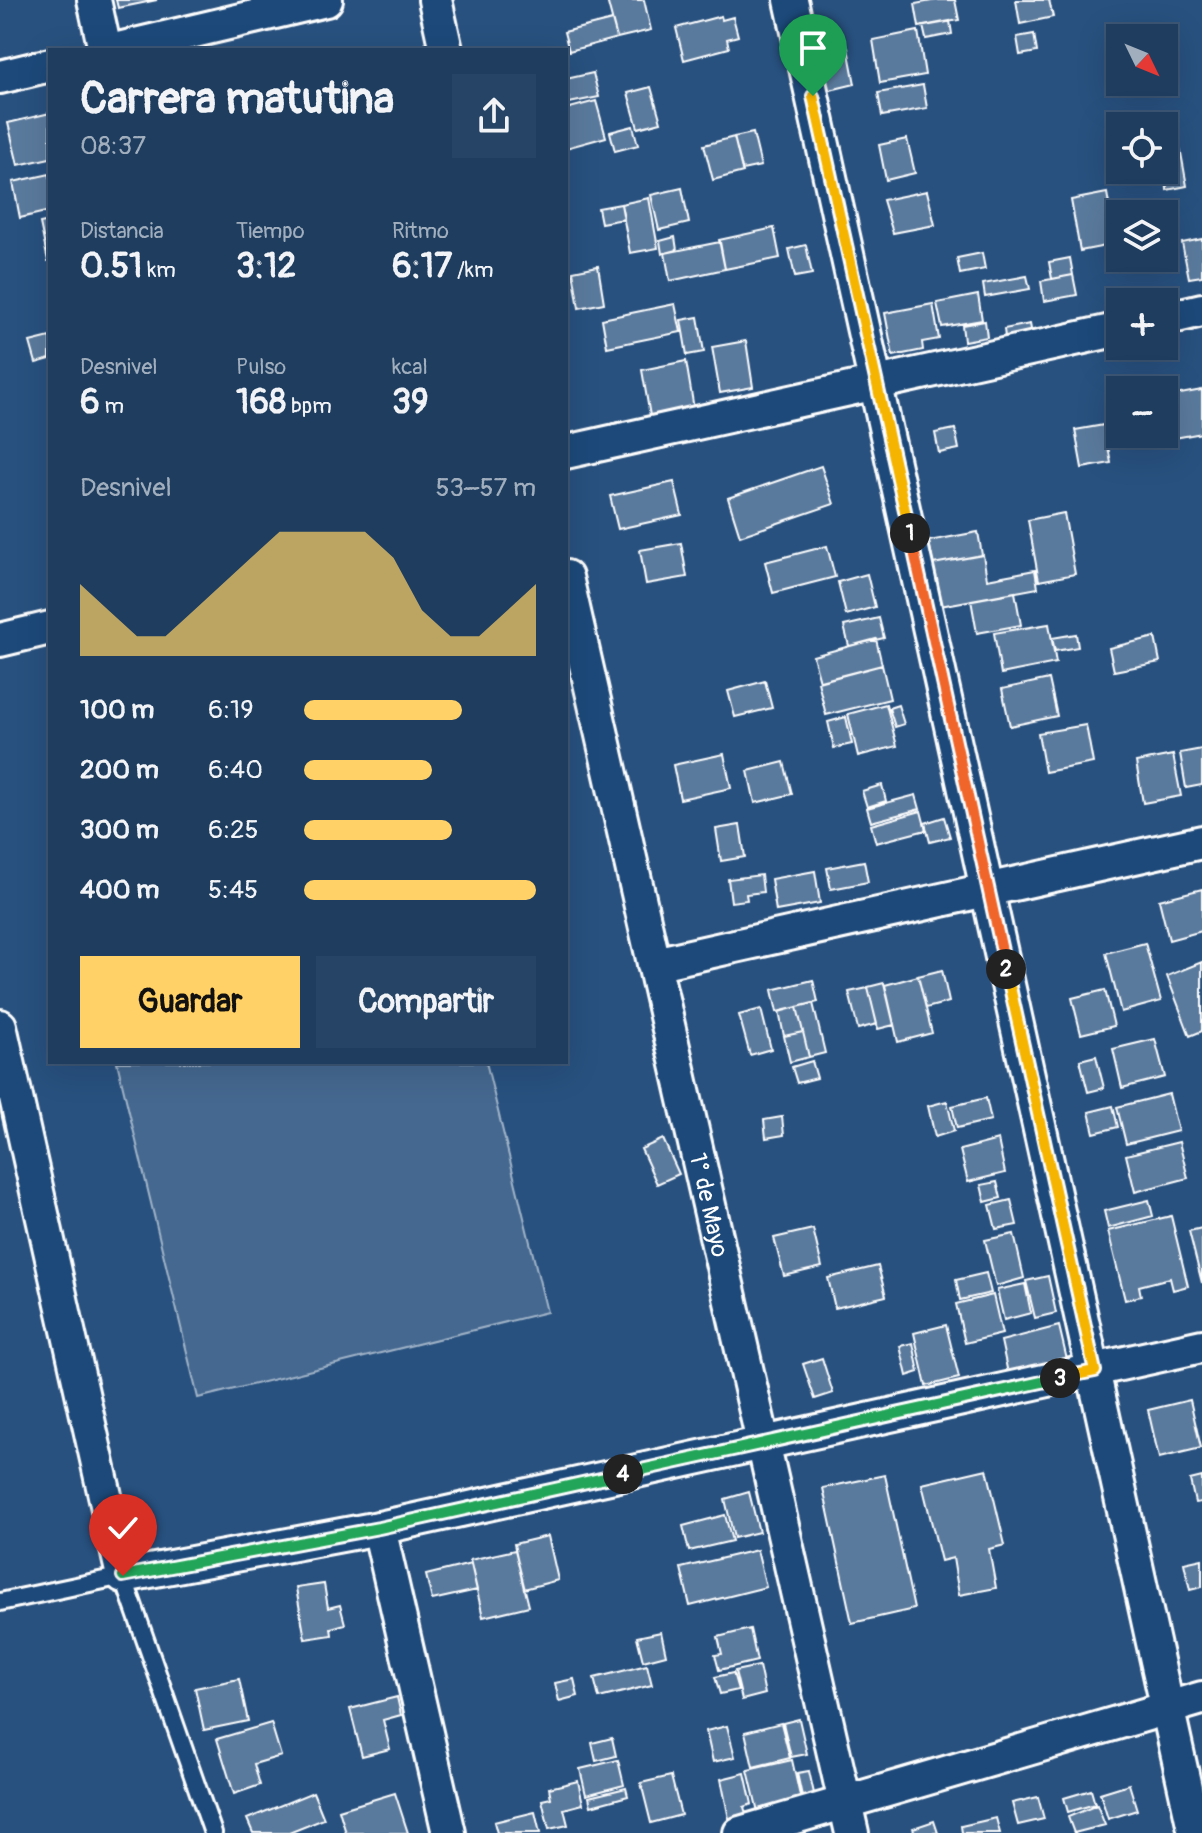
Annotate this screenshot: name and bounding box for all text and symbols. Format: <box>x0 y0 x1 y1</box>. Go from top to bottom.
pin <box>779 14.0 847 96</box>
north arrow <box>1106 24 1178 96</box>
map controls <box>1106 24 1178 448</box>
icon: arrive <box>791 26 835 70</box>
text: Carrera matutina <box>80 72 394 127</box>
button: share <box>452 74 536 158</box>
button: locate <box>1106 112 1178 184</box>
text: 08:37 <box>80 130 146 162</box>
button: layers <box>1106 200 1178 272</box>
text: Distancia <box>80 217 164 245</box>
text: Tiempo <box>236 217 305 245</box>
text: Ritmo <box>392 217 449 245</box>
text: 0.51 <box>80 245 142 288</box>
text: 3:12 <box>236 245 296 288</box>
text: 6:17 <box>392 245 452 288</box>
text: km <box>142 256 176 284</box>
text: /km <box>452 256 494 284</box>
button: + <box>1106 288 1178 360</box>
text: Desnivel <box>80 353 157 381</box>
text: Pulso <box>236 353 286 381</box>
text: kcal <box>392 353 428 381</box>
button: − <box>1106 376 1178 448</box>
text: 6 <box>80 381 100 424</box>
text: 168 <box>236 381 286 424</box>
text: 39 <box>392 381 428 424</box>
text: m <box>100 392 124 420</box>
text: bpm <box>286 392 332 420</box>
text: Desnivel <box>80 472 172 504</box>
text: 53–57 m <box>436 472 536 504</box>
pin: 1 <box>890 513 930 553</box>
text: 1 <box>906 519 914 547</box>
text: 100 m <box>80 694 154 726</box>
text: 6:19 <box>208 694 254 726</box>
text: 200 m <box>80 754 159 786</box>
text: 6:40 <box>208 754 263 786</box>
text: 300 m <box>80 814 159 846</box>
text: 6:25 <box>208 814 259 846</box>
text: 400 m <box>80 874 159 906</box>
text: 5:45 <box>208 874 258 906</box>
pin: 2 <box>986 949 1026 989</box>
text: 2 <box>1000 955 1012 983</box>
button: Guardar <box>80 956 300 1048</box>
button: Compartir <box>316 956 536 1048</box>
street label: 1° de Mayo <box>683 1150 735 1260</box>
pin: 3 <box>1040 1358 1080 1398</box>
text: 3 <box>1054 1364 1066 1392</box>
pin: 4 <box>603 1454 643 1494</box>
text: 4 <box>617 1460 629 1488</box>
pin <box>89 1494 157 1576</box>
icon: check <box>101 1506 145 1550</box>

